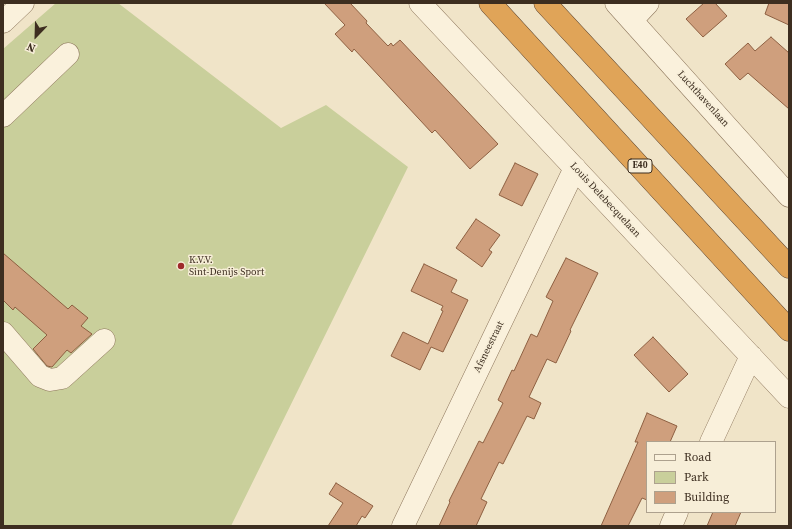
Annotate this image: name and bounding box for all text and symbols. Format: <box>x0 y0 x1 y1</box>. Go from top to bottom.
north arrow <box>16 16 56 56</box>
text: N <box>25 39 38 56</box>
street label: Luchthavenlaan <box>675 68 731 130</box>
road number: E40 <box>628 159 652 173</box>
street label: Louis Delebecquelaan <box>567 160 643 240</box>
place label: K.V.V. Sint-Denijs Sport <box>189 254 264 278</box>
marker: K.V.V. Sint-Denijs Sport <box>176 261 186 271</box>
street label: Afsneestraat <box>471 319 507 375</box>
legend <box>646 441 776 513</box>
text: Road <box>684 449 711 465</box>
text: Park <box>684 469 709 485</box>
text: Building <box>684 489 729 505</box>

